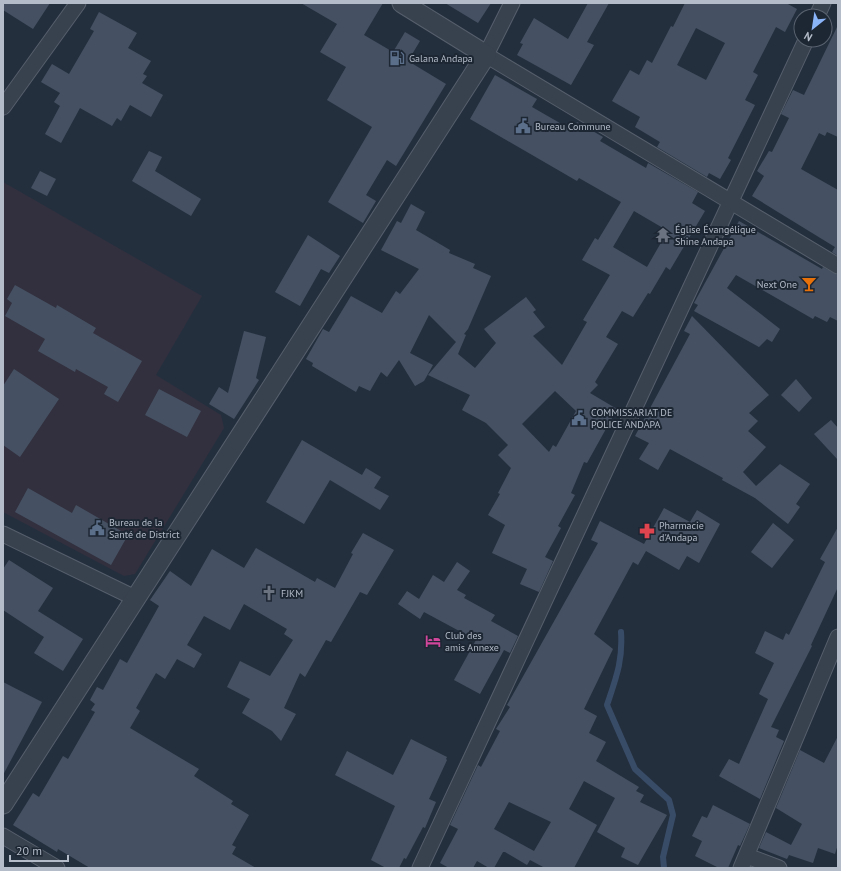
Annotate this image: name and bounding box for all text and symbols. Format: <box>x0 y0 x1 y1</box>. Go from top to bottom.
north arrow <box>793 8 833 48</box>
text: N <box>801 29 815 45</box>
fuel station icon: Galana Andapa <box>388 49 406 67</box>
place label: Galana Andapa <box>409 52 473 65</box>
public building icon: Bureau Commune <box>514 117 532 135</box>
place label: Bureau Commune <box>535 120 611 133</box>
place label: Église Évangélique Shine Andapa <box>675 223 756 248</box>
temple icon: Église Évangélique Shine Andapa <box>654 226 672 244</box>
bar icon: Next One <box>800 275 818 293</box>
place label: Next One <box>757 278 797 291</box>
place label: COMMISSARIAT DE POLICE ANDAPA <box>591 406 672 431</box>
public building icon: COMMISSARIAT DE POLICE ANDAPA <box>570 409 588 427</box>
place label: Bureau de la Santé de District <box>109 516 180 541</box>
public building icon: Bureau de la Santé de District <box>88 519 106 537</box>
place label: Pharmacie d'Andapa <box>659 519 704 544</box>
pharmacy icon: Pharmacie d'Andapa <box>638 522 656 540</box>
church icon: FJKM <box>260 584 278 602</box>
place label: FJKM <box>281 587 303 600</box>
place label: Club des amis Annexe <box>445 629 499 654</box>
hotel icon: Club des amis Annexe <box>424 632 442 650</box>
scale bar <box>10 837 68 863</box>
text: 20 m <box>16 843 42 858</box>

